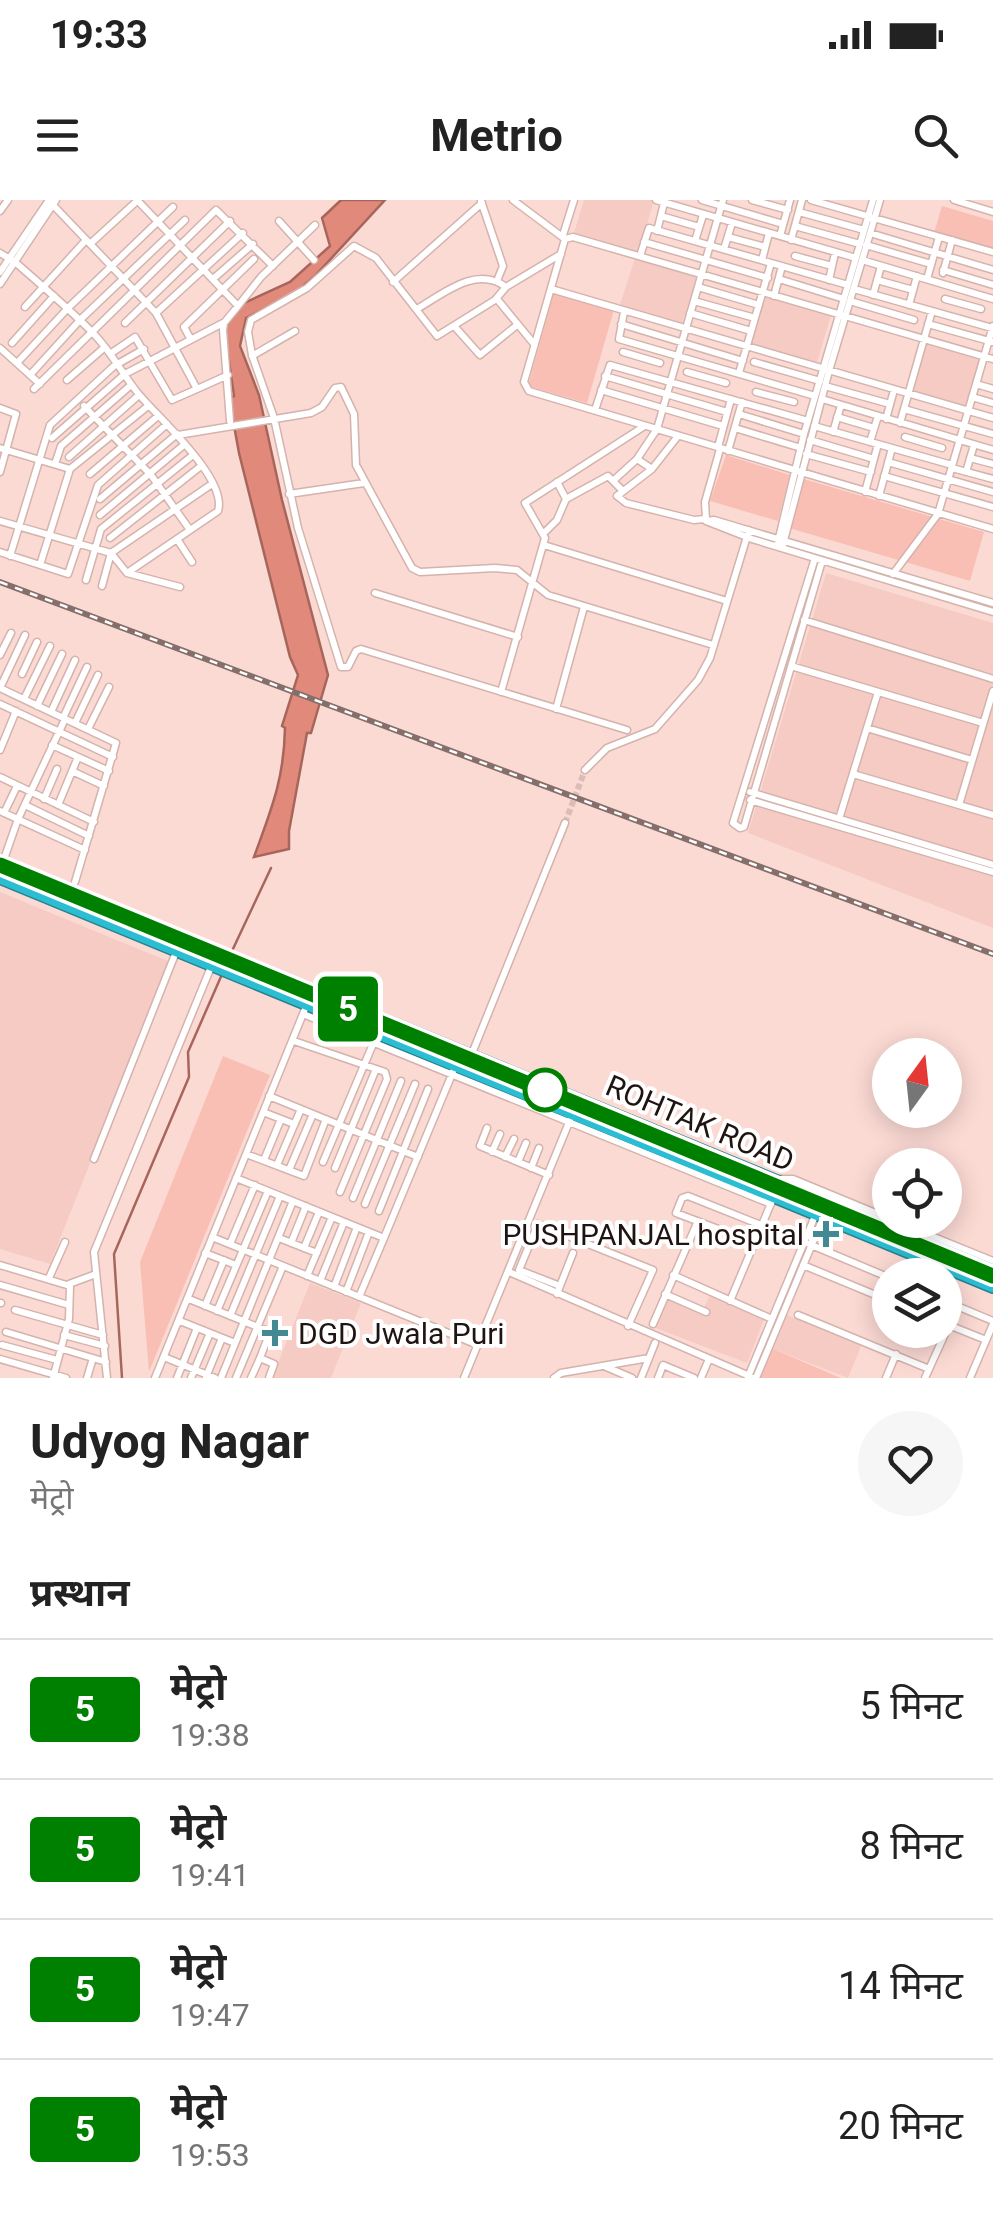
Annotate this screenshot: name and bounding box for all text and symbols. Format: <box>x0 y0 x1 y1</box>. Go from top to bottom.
text: 19:33 <box>50 13 148 57</box>
icon: menu <box>30 108 85 163</box>
icon: search <box>908 108 963 163</box>
text: Metrio <box>430 109 563 162</box>
line badge: 5 <box>316 976 380 1042</box>
text: 5 <box>338 989 358 1030</box>
north arrow <box>872 1038 962 1128</box>
map controls <box>872 1038 962 1348</box>
street label: ROHTAK ROAD <box>601 1068 799 1178</box>
unlabelled marker <box>524 1069 566 1111</box>
button: locate <box>872 1148 962 1238</box>
place label: PUSHPANJAL hospital <box>502 1217 804 1252</box>
marker: PUSHPANJAL hospital <box>813 1221 839 1247</box>
button: layers <box>872 1258 962 1348</box>
place label: DGD Jwala Puri <box>298 1316 505 1351</box>
marker: DGD Jwala Puri <box>262 1320 288 1346</box>
button: heart <box>858 1411 963 1516</box>
text: Udyog Nagar <box>30 1413 309 1470</box>
text: मेट्रो <box>30 1479 74 1517</box>
text: प्रस्थान <box>30 1571 130 1615</box>
text: मेट्रो <box>170 1665 226 1709</box>
text: 5 मिनट <box>859 1684 963 1728</box>
text: 5 <box>75 1689 95 1730</box>
text: 19:38 <box>170 1716 250 1754</box>
text: मेट्रो <box>170 1805 226 1849</box>
text: 8 मिनट <box>859 1824 963 1868</box>
text: 5 <box>75 1829 95 1870</box>
text: 19:41 <box>170 1856 250 1894</box>
text: मेट्रो <box>170 1945 226 1989</box>
text: 14 मिनट <box>838 1964 963 2008</box>
text: 5 <box>75 1969 95 2010</box>
text: 19:47 <box>170 1996 250 2034</box>
text: मेट्रो <box>170 2085 226 2129</box>
text: 20 मिनट <box>838 2104 963 2148</box>
text: 5 <box>75 2109 95 2150</box>
text: 19:53 <box>170 2136 250 2174</box>

